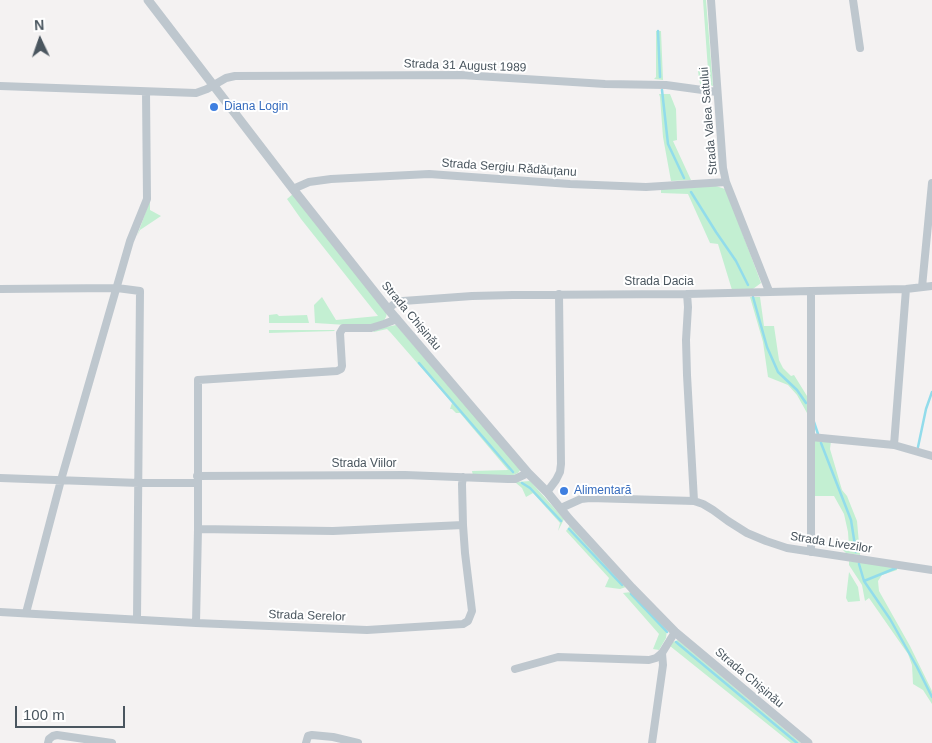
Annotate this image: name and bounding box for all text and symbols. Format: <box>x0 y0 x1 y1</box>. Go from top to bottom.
north arrow <box>15 15 65 65</box>
text: N <box>34 17 45 33</box>
street label: Strada 31 August 1989 <box>403 57 527 75</box>
street label: Strada Valea Satului <box>697 66 721 176</box>
place label: Diana Login <box>224 100 288 114</box>
marker: Diana Login <box>208 101 220 113</box>
street label: Strada Sergiu Rădăuțanu <box>441 156 577 180</box>
street label: Strada Dacia <box>624 275 694 289</box>
street label: Strada Chișinău <box>378 279 444 353</box>
street label: Strada Viilor <box>331 457 397 471</box>
place label: Alimentară <box>574 484 631 498</box>
marker: Alimentară <box>558 485 570 497</box>
street label: Strada Livezilor <box>789 529 873 557</box>
street label: Strada Serelor <box>268 607 346 625</box>
street label: Strada Chișinău <box>712 645 786 711</box>
scale bar <box>18 696 128 728</box>
text: 100 m <box>23 706 65 723</box>

